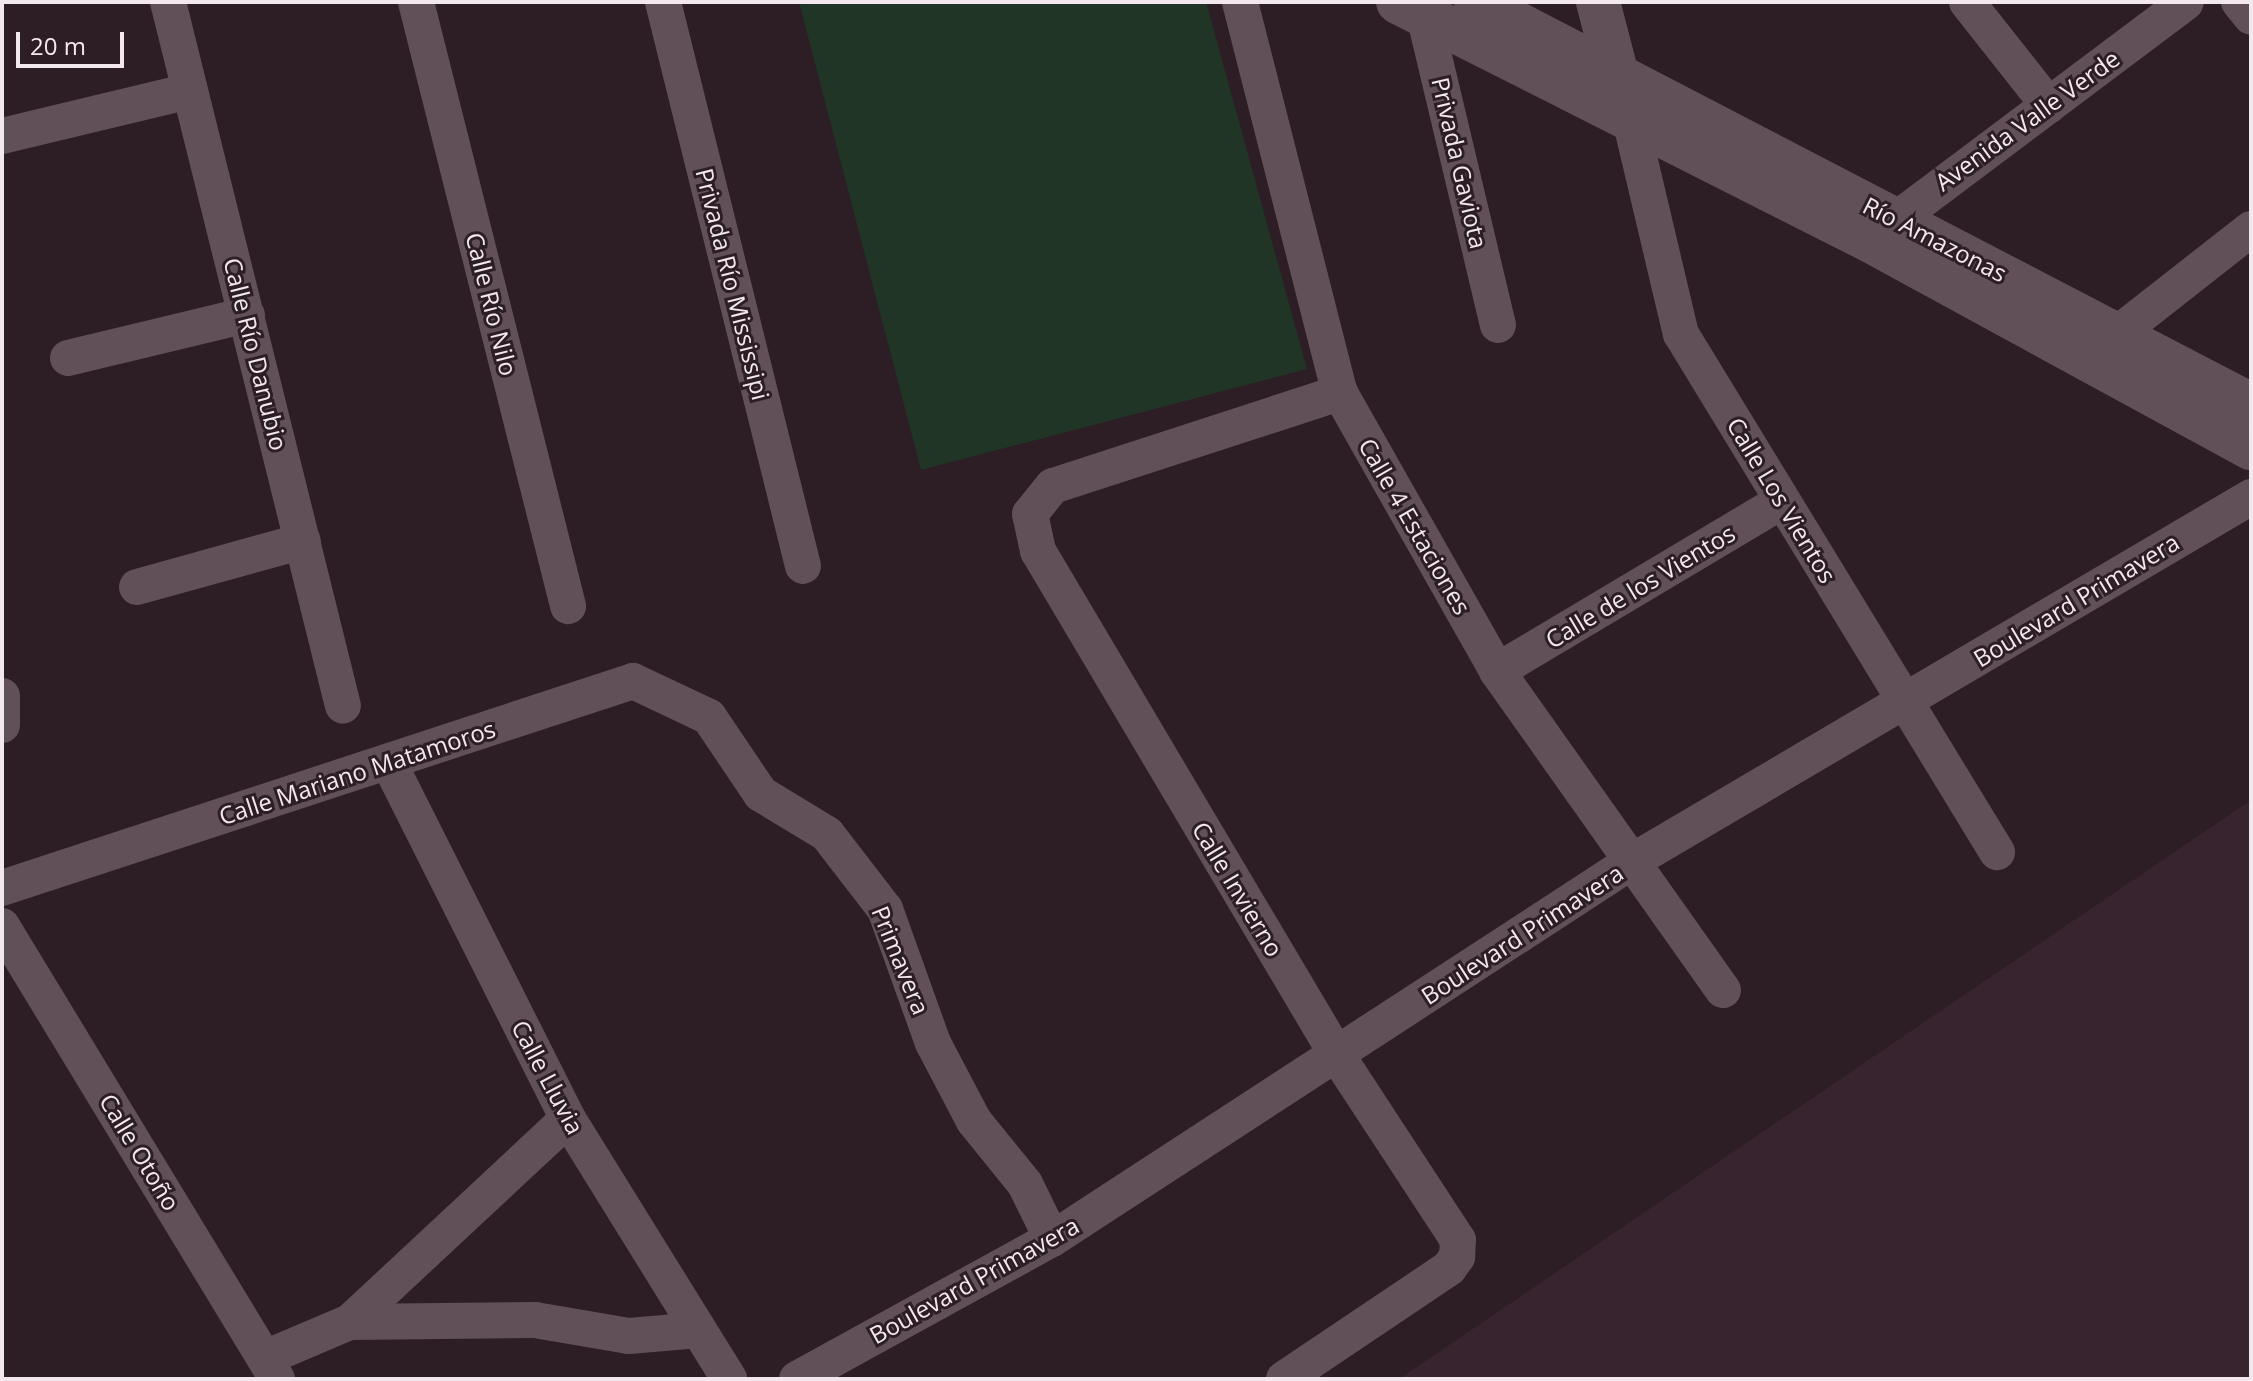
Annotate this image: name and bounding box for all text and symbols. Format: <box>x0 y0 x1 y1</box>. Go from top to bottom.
scale bar <box>20 16 128 66</box>
text: 20 m <box>30 29 86 62</box>
street label: Avenida Valle Verde <box>1929 43 2125 197</box>
street label: Privada Gaviota <box>1426 74 1494 252</box>
street label: Privada Río Mississipi <box>690 165 776 403</box>
street label: Río Amazonas <box>1858 190 2012 288</box>
street label: Calle Río Nilo <box>460 229 524 379</box>
street label: Calle Río Danubio <box>218 255 294 453</box>
street label: Calle Los Vientos <box>1721 412 1843 588</box>
street label: Calle 4 Estaciones <box>1353 433 1477 619</box>
street label: Calle de los Vientos <box>1540 518 1740 654</box>
street label: Boulevard Primavera <box>1968 527 2184 673</box>
street label: Calle Mariano Matamoros <box>215 714 499 830</box>
street label: Calle Invierno <box>1186 816 1290 962</box>
street label: Boulevard Primavera <box>1416 858 1628 1010</box>
street label: Primavera <box>866 902 936 1018</box>
street label: Calle Lluvia <box>506 1015 590 1139</box>
street label: Calle Otoño <box>94 1088 186 1216</box>
street label: Boulevard Primavera <box>864 1211 1084 1349</box>

